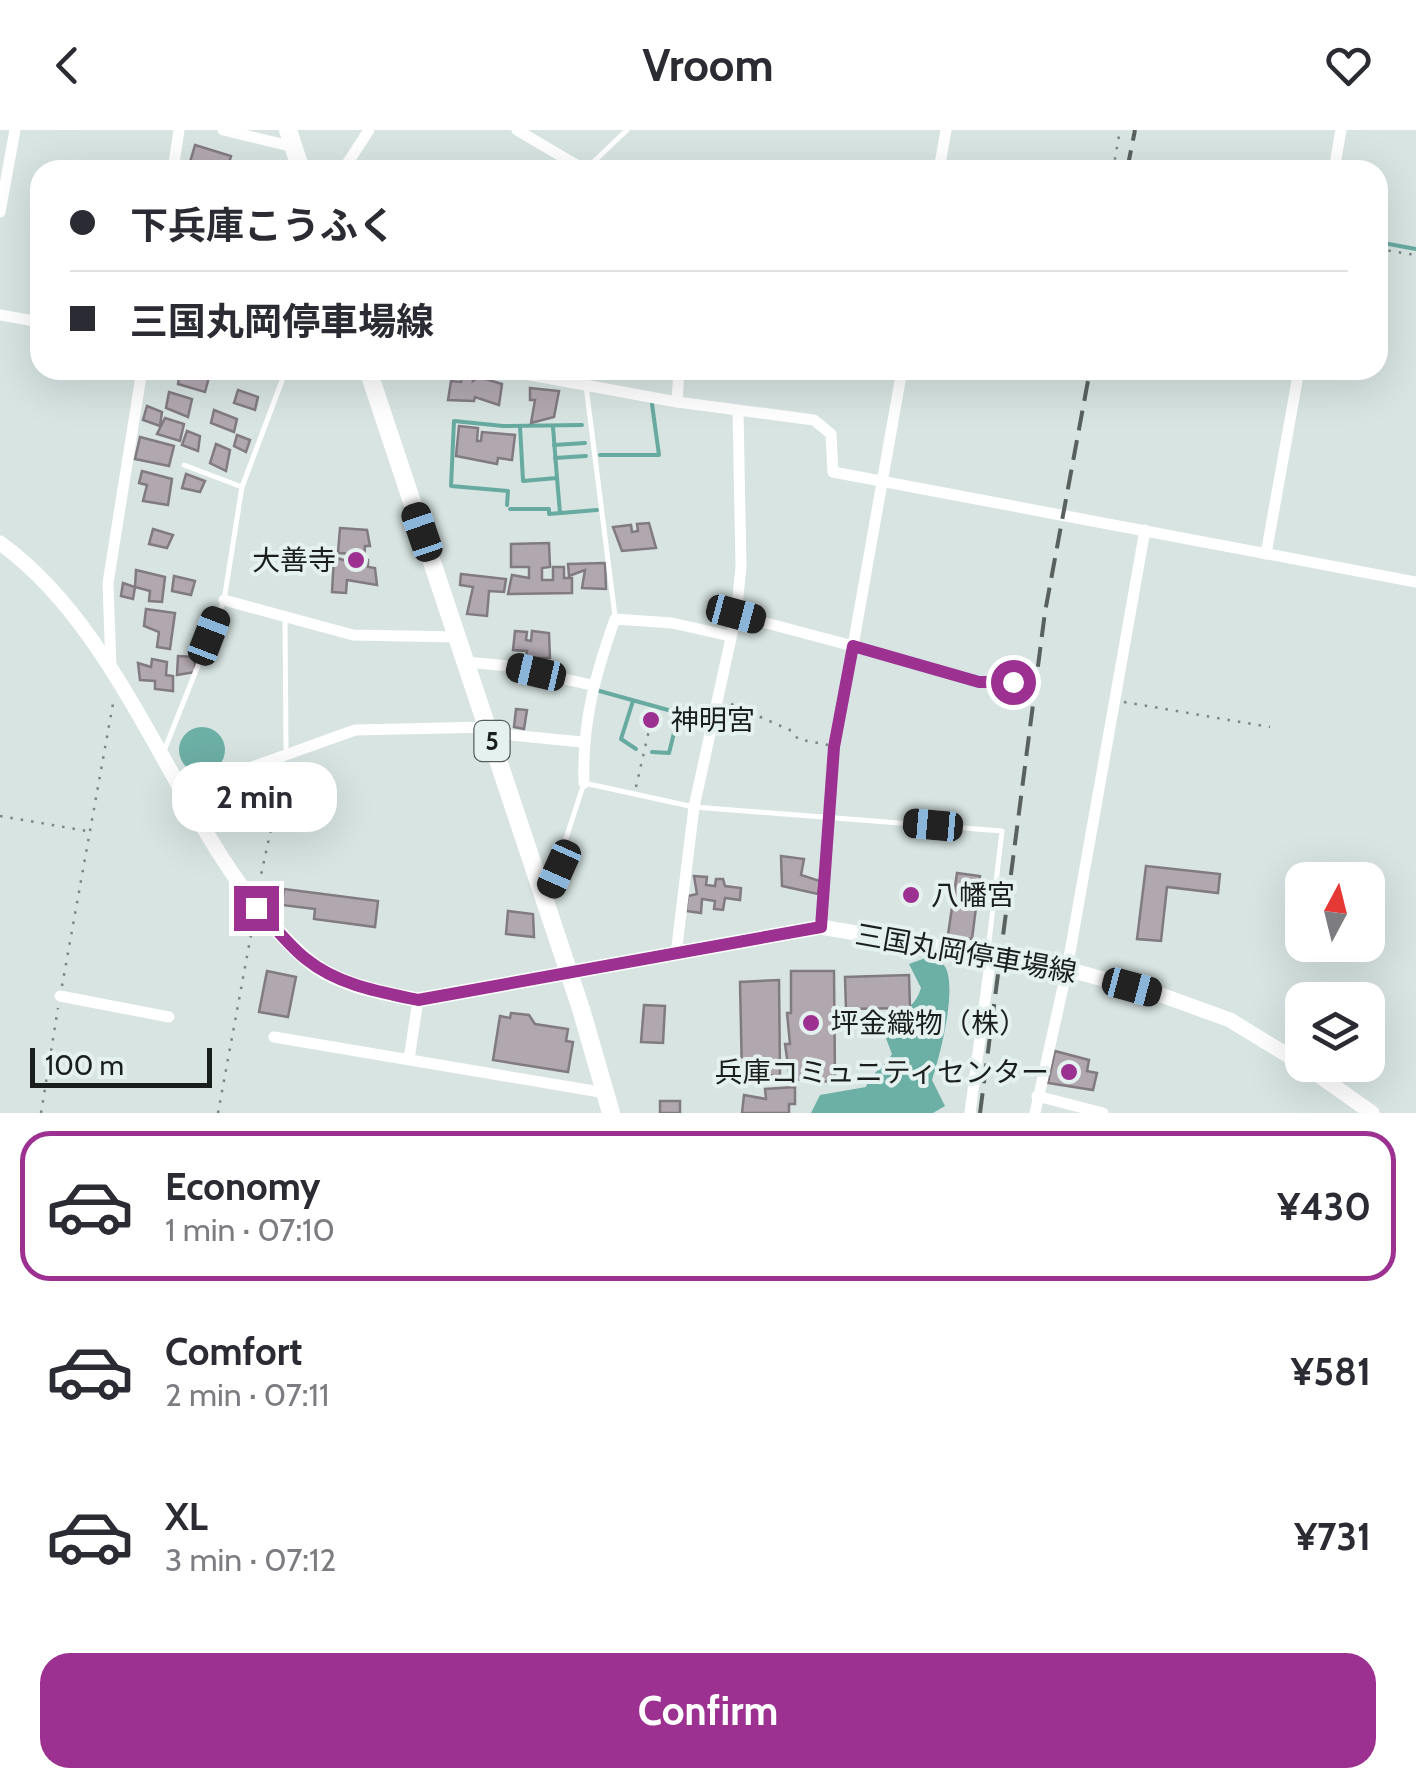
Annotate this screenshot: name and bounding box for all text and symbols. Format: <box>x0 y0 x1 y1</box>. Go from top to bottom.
icon: back <box>40 38 95 93</box>
text: Vroom <box>642 38 774 92</box>
icon: heart <box>1321 38 1376 93</box>
text: 下兵庫こうふく <box>130 202 396 249</box>
text: 三国丸岡停車場線 <box>130 298 434 345</box>
car <box>398 499 446 565</box>
place label: 大善寺 <box>252 543 336 577</box>
marker: 大善寺 <box>345 549 367 571</box>
car <box>703 592 769 636</box>
car <box>184 603 234 669</box>
car <box>503 651 569 693</box>
route start <box>991 660 1036 705</box>
place label: 神明宮 <box>671 703 755 737</box>
marker: 神明宮 <box>640 709 662 731</box>
road number: 5 <box>474 721 510 761</box>
callout: 2 min <box>174 763 338 833</box>
text: 2 min <box>216 777 293 816</box>
car <box>902 807 964 843</box>
car <box>533 835 585 903</box>
north arrow <box>1285 862 1385 962</box>
map controls <box>1285 862 1385 1082</box>
place label: 八幡宮 <box>931 878 1015 912</box>
marker: 八幡宮 <box>900 884 922 906</box>
route end <box>234 886 279 931</box>
street label: 三国丸岡停車場線 <box>853 917 1079 989</box>
car <box>1099 965 1165 1009</box>
button: layers <box>1285 982 1385 1082</box>
place label: 坪金織物（株） <box>831 1006 1027 1040</box>
marker: 坪金織物（株） <box>800 1012 822 1034</box>
scale bar <box>30 1043 212 1088</box>
text: 100 m <box>45 1048 124 1082</box>
place label: 兵庫コミュニティセンター <box>715 1055 1049 1089</box>
marker: 兵庫コミュニティセンター <box>1058 1061 1080 1083</box>
icon: car <box>45 1161 135 1251</box>
text: Economy <box>165 1163 320 1210</box>
text: ¥430 <box>1277 1183 1371 1230</box>
text: 1 min · 07:10 <box>165 1210 335 1249</box>
icon: car <box>45 1326 135 1416</box>
text: Comfort <box>165 1328 302 1375</box>
text: ¥581 <box>1291 1348 1371 1395</box>
text: 2 min · 07:11 <box>165 1375 329 1414</box>
icon: car <box>45 1491 135 1581</box>
text: XL <box>165 1493 208 1540</box>
text: ¥731 <box>1294 1513 1371 1560</box>
text: 3 min · 07:12 <box>165 1540 336 1579</box>
button: Confirm <box>40 1653 1376 1768</box>

